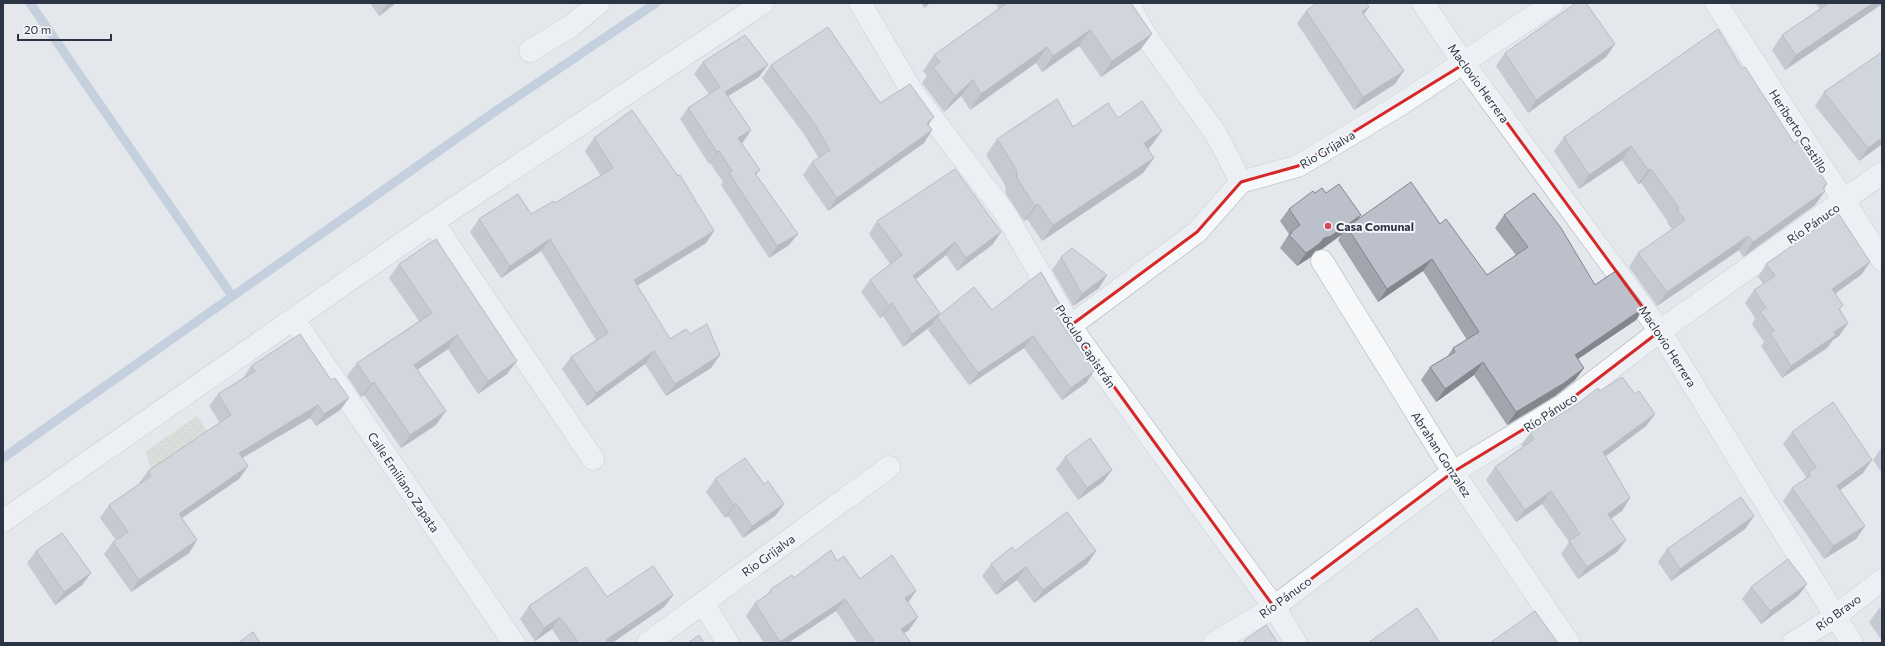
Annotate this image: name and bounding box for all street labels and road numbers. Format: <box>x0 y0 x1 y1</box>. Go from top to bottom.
street label: Maclovio Herrera <box>1446 41 1512 125</box>
street label: Heriberto Castillo <box>1767 87 1831 175</box>
street label: Rio Grijalva <box>1297 127 1357 171</box>
street label: Río Pánuco <box>1784 200 1842 246</box>
street label: Próculo Capistrán <box>1053 302 1119 390</box>
street label: Maclovio Herrera <box>1636 303 1700 389</box>
street label: Río Pánuco <box>1521 390 1579 434</box>
street label: Abrahan Gonzalez <box>1409 409 1475 499</box>
street label: Calle Emiliano Zapata <box>365 429 443 535</box>
street label: Rio Grijalva <box>739 531 797 579</box>
street label: Río Pánuco <box>1256 573 1314 621</box>
street label: Río Bravo <box>1813 591 1863 633</box>

